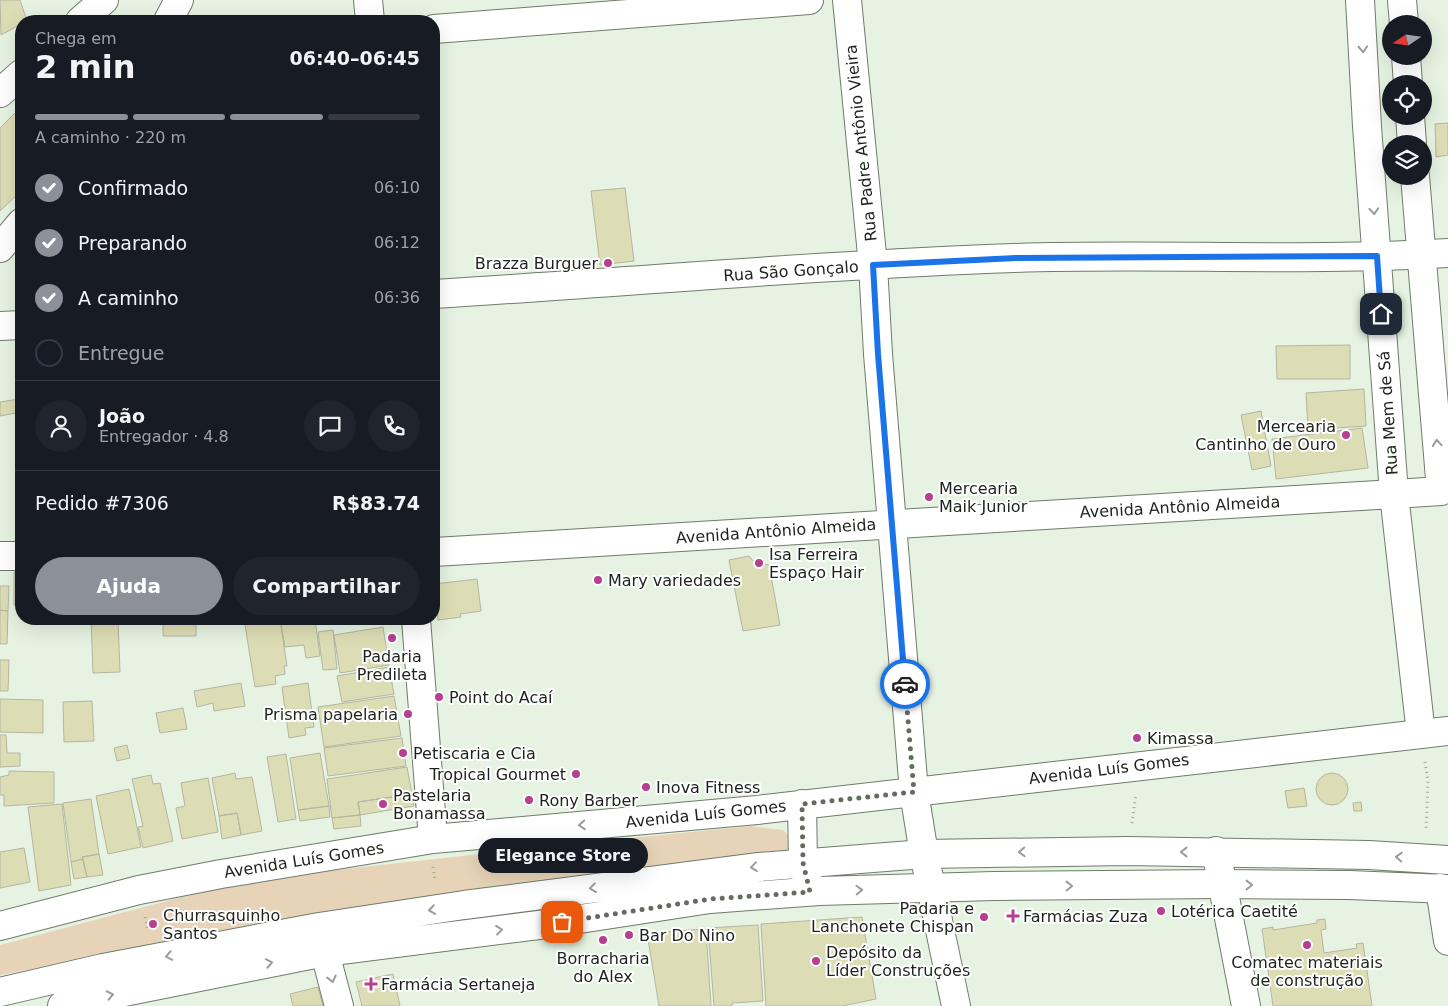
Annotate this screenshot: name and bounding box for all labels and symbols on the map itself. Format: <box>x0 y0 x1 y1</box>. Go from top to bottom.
north arrow <box>1382 15 1432 65</box>
street label: Rua Padre Antônio Vieira <box>841 44 881 242</box>
one-way arrow <box>1357 45 1368 53</box>
one-way arrow <box>1368 207 1379 215</box>
place label: Brazza Burguer <box>475 254 598 273</box>
marker: Brazza Burguer <box>602 257 614 269</box>
street label: Rua São Gonçalo <box>723 257 859 285</box>
pin <box>1360 293 1402 335</box>
street label: Rua Mem de Sá <box>1374 350 1402 476</box>
place label: Mercearia Cantinho de Ouro <box>1195 417 1336 454</box>
marker: Mercearia Cantinho de Ouro <box>1340 429 1352 441</box>
one-way arrow <box>1432 439 1443 447</box>
place label: Mercearia Maik Junior <box>939 479 1028 516</box>
marker: Mercearia Maik Junior <box>923 491 935 503</box>
street label: Avenida Antônio Almeida <box>1079 492 1281 522</box>
street label: Avenida Antônio Almeida <box>675 515 877 547</box>
place label: Isa Ferreira Espaço Hair <box>769 545 864 582</box>
marker: Isa Ferreira Espaço Hair <box>753 557 765 569</box>
place label: Mary variedades <box>608 571 741 590</box>
marker: Mary variedades <box>592 574 604 586</box>
marker: Padaria Predileta <box>386 632 398 644</box>
place label: Padaria Predileta <box>357 647 427 684</box>
courier <box>880 659 930 709</box>
place label: Point do Acaí <box>449 688 553 707</box>
marker: Point do Acaí <box>433 691 445 703</box>
place label: Prisma papelaria <box>264 705 398 724</box>
marker: Prisma papelaria <box>402 708 414 720</box>
place label: Kimassa <box>1147 729 1214 748</box>
marker: Kimassa <box>1131 732 1143 744</box>
place label: Petiscaria e Cia <box>413 744 536 763</box>
marker: Petiscaria e Cia <box>397 747 409 759</box>
street label: Avenida Luís Gomes <box>1028 750 1190 788</box>
place label: Tropical Gourmet <box>429 765 566 784</box>
marker: Tropical Gourmet <box>570 768 582 780</box>
place label: Inova Fitness <box>656 778 760 797</box>
marker: Inova Fitness <box>640 781 652 793</box>
place label: Pastelaria Bonamassa <box>393 786 486 823</box>
place label: Rony Barber <box>539 791 638 810</box>
marker: Rony Barber <box>523 794 535 806</box>
street label: Avenida Luís Gomes <box>625 796 787 832</box>
marker: Pastelaria Bonamassa <box>377 798 389 810</box>
one-way arrow <box>578 820 586 831</box>
callout: Elegance Store <box>477 837 647 872</box>
street label: Avenida Luís Gomes <box>223 838 385 882</box>
one-way arrow <box>1018 847 1026 858</box>
one-way arrow <box>1180 847 1188 857</box>
one-way arrow <box>1395 851 1403 862</box>
one-way arrow <box>750 861 758 872</box>
one-way arrow <box>1245 879 1253 890</box>
one-way arrow <box>1066 881 1073 891</box>
one-way arrow <box>589 882 597 893</box>
one-way arrow <box>856 885 863 895</box>
place label: Padaria e Lanchonete Chispan <box>811 899 974 936</box>
pin <box>541 901 583 943</box>
place label: Lotérica Caetité <box>1171 902 1298 921</box>
one-way arrow <box>428 904 436 914</box>
marker: Lotérica Caetité <box>1155 905 1167 917</box>
place label: Churrasquinho Santos <box>163 906 280 943</box>
place label: Farmácias Zuza <box>1023 907 1148 926</box>
marker: Farmácias Zuza <box>1007 910 1019 922</box>
marker: Padaria e Lanchonete Chispan <box>978 911 990 923</box>
marker: Churrasquinho Santos <box>147 918 159 930</box>
one-way arrow <box>495 925 503 936</box>
place label: Bar Do Nino <box>639 926 735 945</box>
marker: Bar Do Nino <box>623 929 635 941</box>
marker: Borracharia do Alex <box>597 934 609 946</box>
marker: Comatec materiais de construção <box>1301 939 1313 951</box>
place label: Depósito da Líder Construções <box>826 943 970 980</box>
place label: Borracharia do Alex <box>556 949 650 986</box>
one-way arrow <box>164 950 173 960</box>
place label: Comatec materiais de construção <box>1231 953 1383 990</box>
marker: Depósito da Líder Construções <box>810 955 822 967</box>
one-way arrow <box>265 958 273 969</box>
one-way arrow <box>326 974 337 983</box>
place label: Farmácia Sertaneja <box>381 975 535 994</box>
marker: Farmácia Sertaneja <box>365 978 377 990</box>
one-way arrow <box>105 990 114 1001</box>

